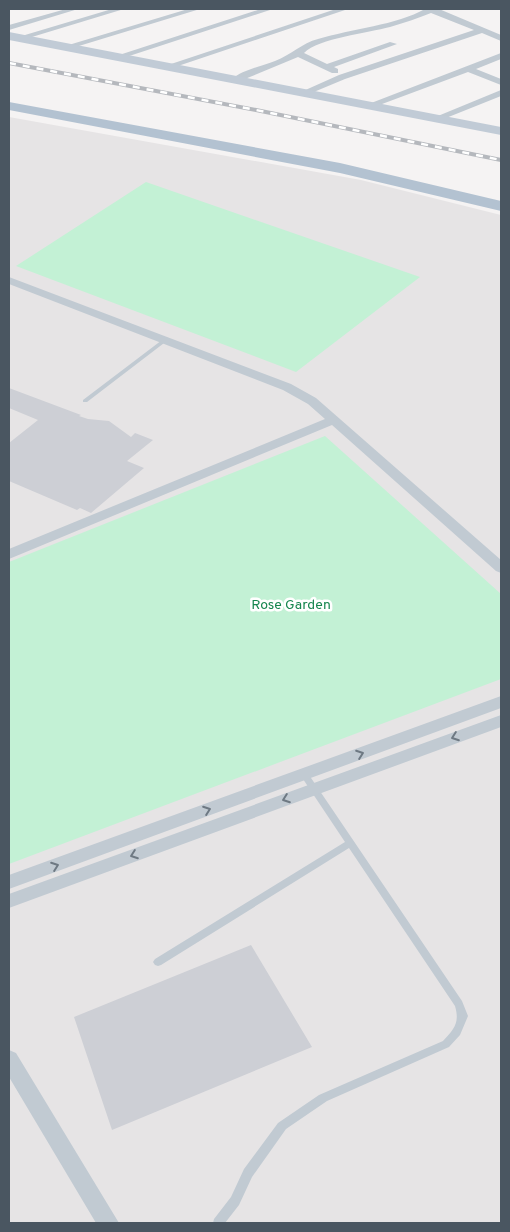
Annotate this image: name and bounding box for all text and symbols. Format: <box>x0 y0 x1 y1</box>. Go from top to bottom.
park label: Rose Garden <box>251 597 331 614</box>
one-way arrow <box>452 731 460 741</box>
one-way arrow <box>355 750 363 760</box>
one-way arrow <box>283 793 291 803</box>
one-way arrow <box>202 805 211 816</box>
one-way arrow <box>130 849 139 859</box>
one-way arrow <box>50 861 58 871</box>

